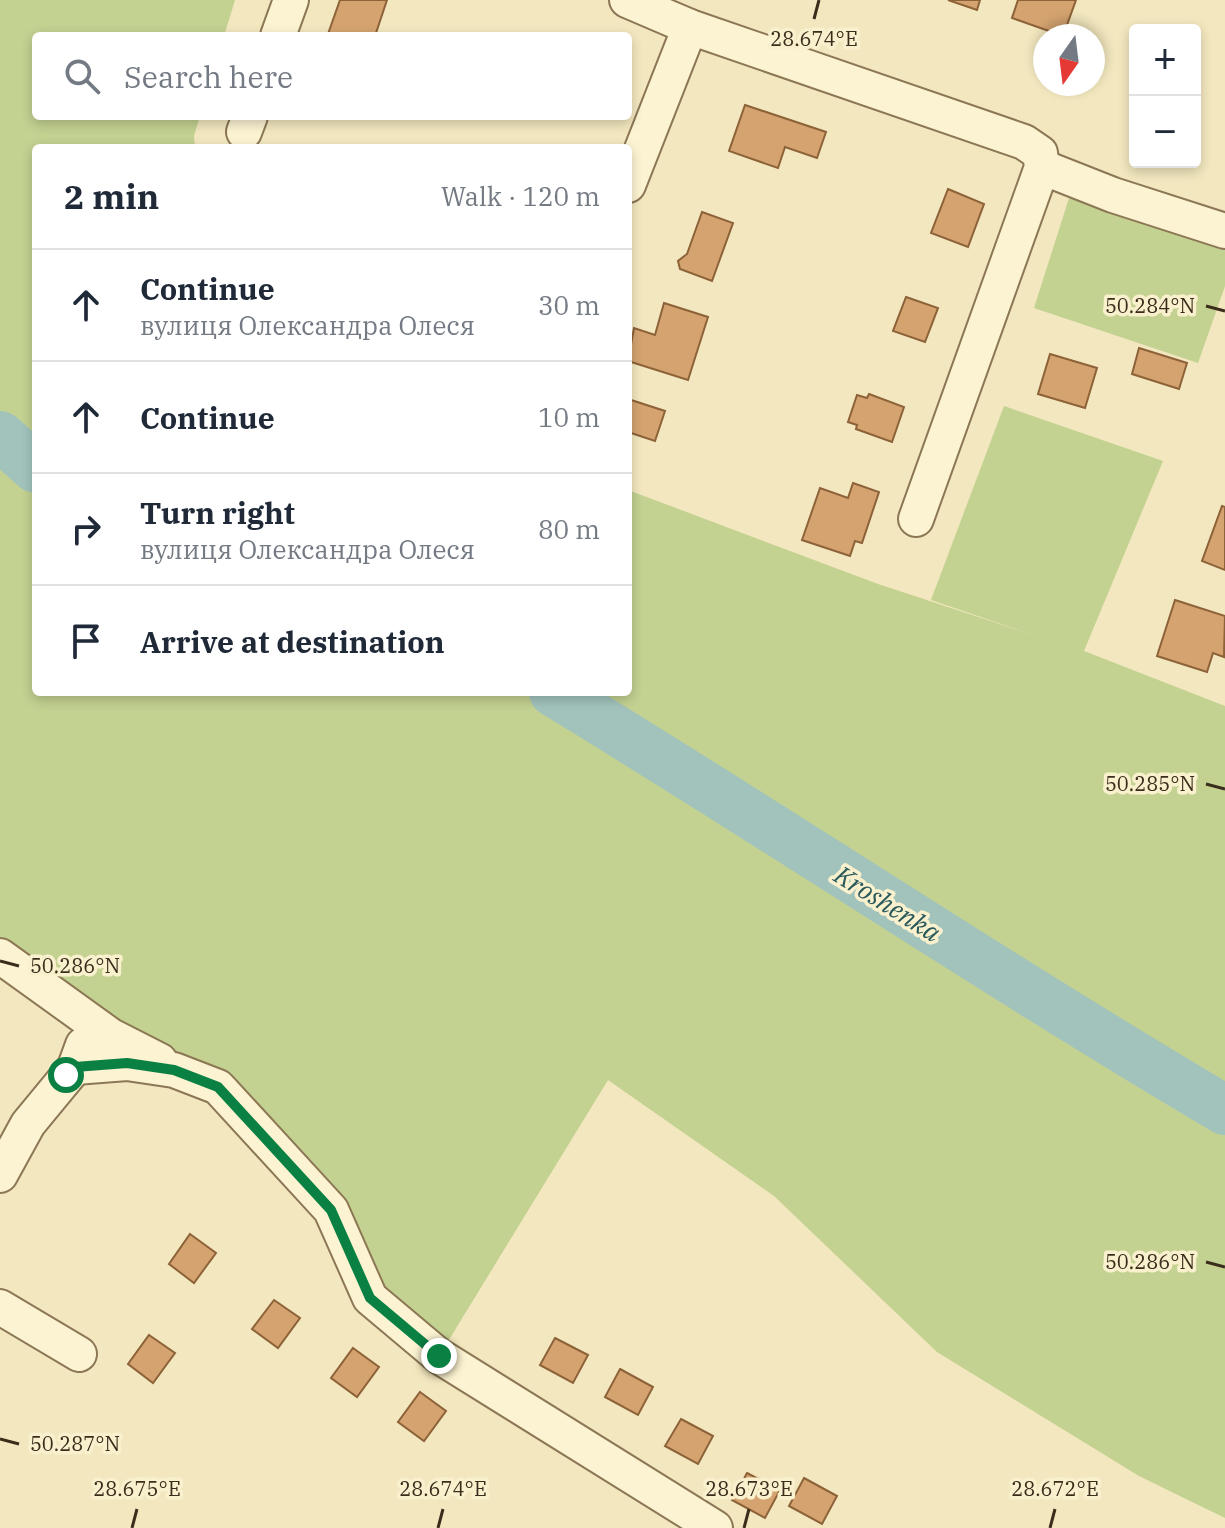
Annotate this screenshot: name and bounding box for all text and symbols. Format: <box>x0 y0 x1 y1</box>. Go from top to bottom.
north arrow <box>1033 24 1105 96</box>
map controls <box>1129 24 1201 168</box>
button: + <box>1129 24 1201 96</box>
text: 28.674°E <box>770 25 858 52</box>
search box <box>32 32 632 120</box>
icon: search <box>60 54 104 98</box>
text: Search here <box>124 57 293 96</box>
button: − <box>1129 96 1201 168</box>
text: 2 min <box>64 174 159 218</box>
text: Walk · 120 m <box>441 179 600 213</box>
text: Continue <box>140 269 275 308</box>
icon: ahead <box>64 283 108 327</box>
text: 30 m <box>538 288 600 322</box>
text: 50.284°N <box>1105 292 1195 319</box>
text: вулиця Олександра Олеся <box>140 308 475 342</box>
icon: ahead <box>64 395 108 439</box>
text: Continue <box>140 398 275 437</box>
text: 10 m <box>538 400 600 434</box>
text: Turn right <box>140 493 295 532</box>
icon: right <box>64 507 108 551</box>
text: 80 m <box>538 512 600 546</box>
text: вулиця Олександра Олеся <box>140 532 475 566</box>
icon: arrive <box>64 619 108 663</box>
text: Arrive at destination <box>140 622 445 661</box>
text: 50.285°N <box>1105 770 1195 797</box>
water label: Kroshenka <box>828 856 948 949</box>
text: 50.286°N <box>30 952 120 979</box>
route start <box>48 1057 84 1093</box>
text: 50.286°N <box>1105 1248 1195 1275</box>
route end <box>421 1338 457 1374</box>
text: 50.287°N <box>30 1430 120 1457</box>
text: 28.675°E <box>93 1475 181 1502</box>
text: 28.674°E <box>399 1475 487 1502</box>
text: 28.673°E <box>705 1475 793 1502</box>
text: 28.672°E <box>1011 1475 1099 1502</box>

